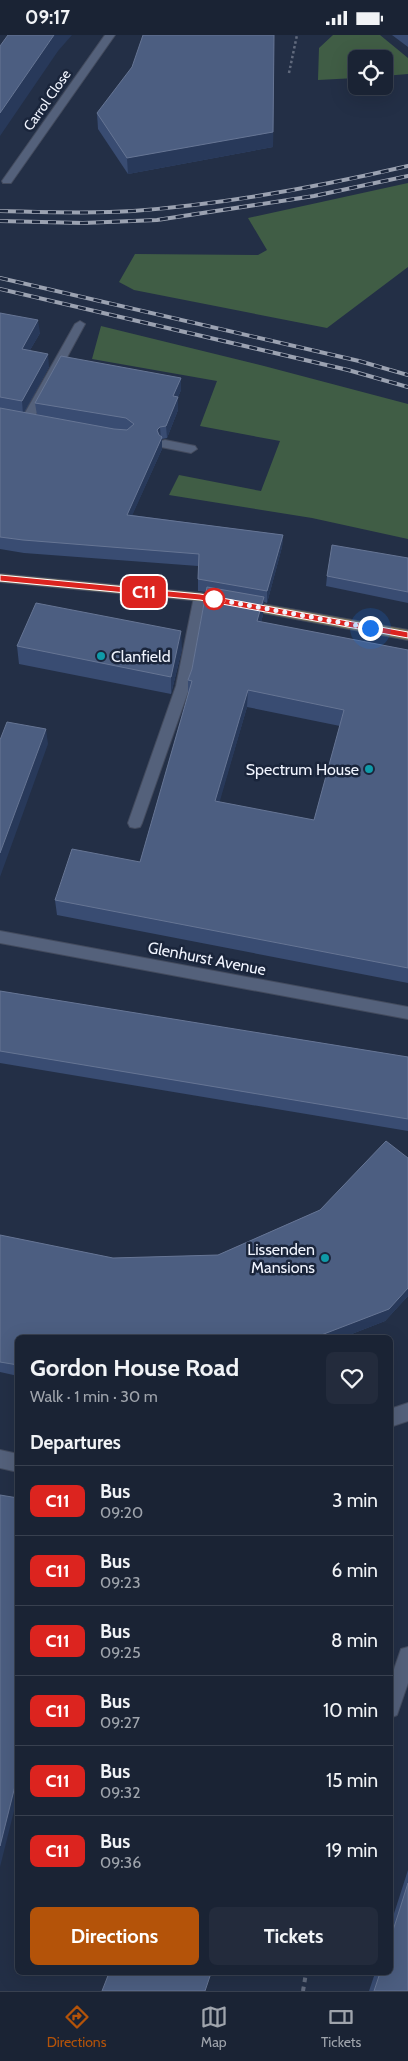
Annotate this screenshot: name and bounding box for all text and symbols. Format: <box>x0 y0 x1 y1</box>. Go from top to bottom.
text: 09:17 <box>25 6 70 29</box>
map controls <box>348 50 393 95</box>
button: locate <box>348 50 393 95</box>
street label: Carrol Close <box>19 66 75 134</box>
line badge: C11 <box>115 576 173 608</box>
text: C11 <box>132 581 156 603</box>
unlabelled marker <box>203 588 225 610</box>
your location <box>358 616 383 641</box>
place label: Clanfield <box>111 647 171 666</box>
marker: Clanfield <box>95 650 107 662</box>
place label: Spectrum House <box>246 760 359 779</box>
marker: Spectrum House <box>363 763 375 775</box>
street label: Glenhurst Avenue <box>146 938 268 979</box>
place label: Lissenden Mansions <box>247 1240 315 1277</box>
marker: Lissenden Mansions <box>319 1252 331 1264</box>
button: heart <box>326 1352 378 1404</box>
text: Gordon House Road <box>30 1353 239 1382</box>
text: Walk · 1 min · 30 m <box>30 1387 158 1406</box>
text: Departures <box>30 1431 121 1454</box>
text: Bus <box>100 1480 130 1503</box>
text: 3 min <box>332 1489 378 1512</box>
text: C11 <box>45 1490 70 1512</box>
text: 09:20 <box>100 1503 143 1522</box>
text: Bus <box>100 1550 130 1573</box>
text: 6 min <box>332 1559 378 1582</box>
text: C11 <box>45 1560 70 1582</box>
text: 09:23 <box>100 1573 141 1592</box>
text: Bus <box>100 1620 130 1643</box>
text: 8 min <box>331 1629 378 1652</box>
text: C11 <box>45 1630 70 1652</box>
text: 09:25 <box>100 1643 141 1662</box>
text: Bus <box>100 1690 130 1713</box>
text: 10 min <box>323 1699 378 1722</box>
text: C11 <box>45 1700 70 1722</box>
text: 09:27 <box>100 1713 140 1732</box>
text: Bus <box>100 1760 130 1783</box>
text: 15 min <box>326 1769 378 1792</box>
text: C11 <box>45 1770 70 1792</box>
text: 09:32 <box>100 1783 141 1802</box>
text: Bus <box>100 1830 130 1853</box>
text: 19 min <box>325 1839 378 1862</box>
text: C11 <box>45 1840 70 1862</box>
text: 09:36 <box>100 1853 141 1872</box>
button: Directions <box>30 1907 199 1965</box>
button: Tickets <box>209 1907 378 1965</box>
tab: Directions <box>47 2003 106 2051</box>
tab: Map <box>200 2003 228 2051</box>
tab: Tickets <box>321 2003 361 2051</box>

